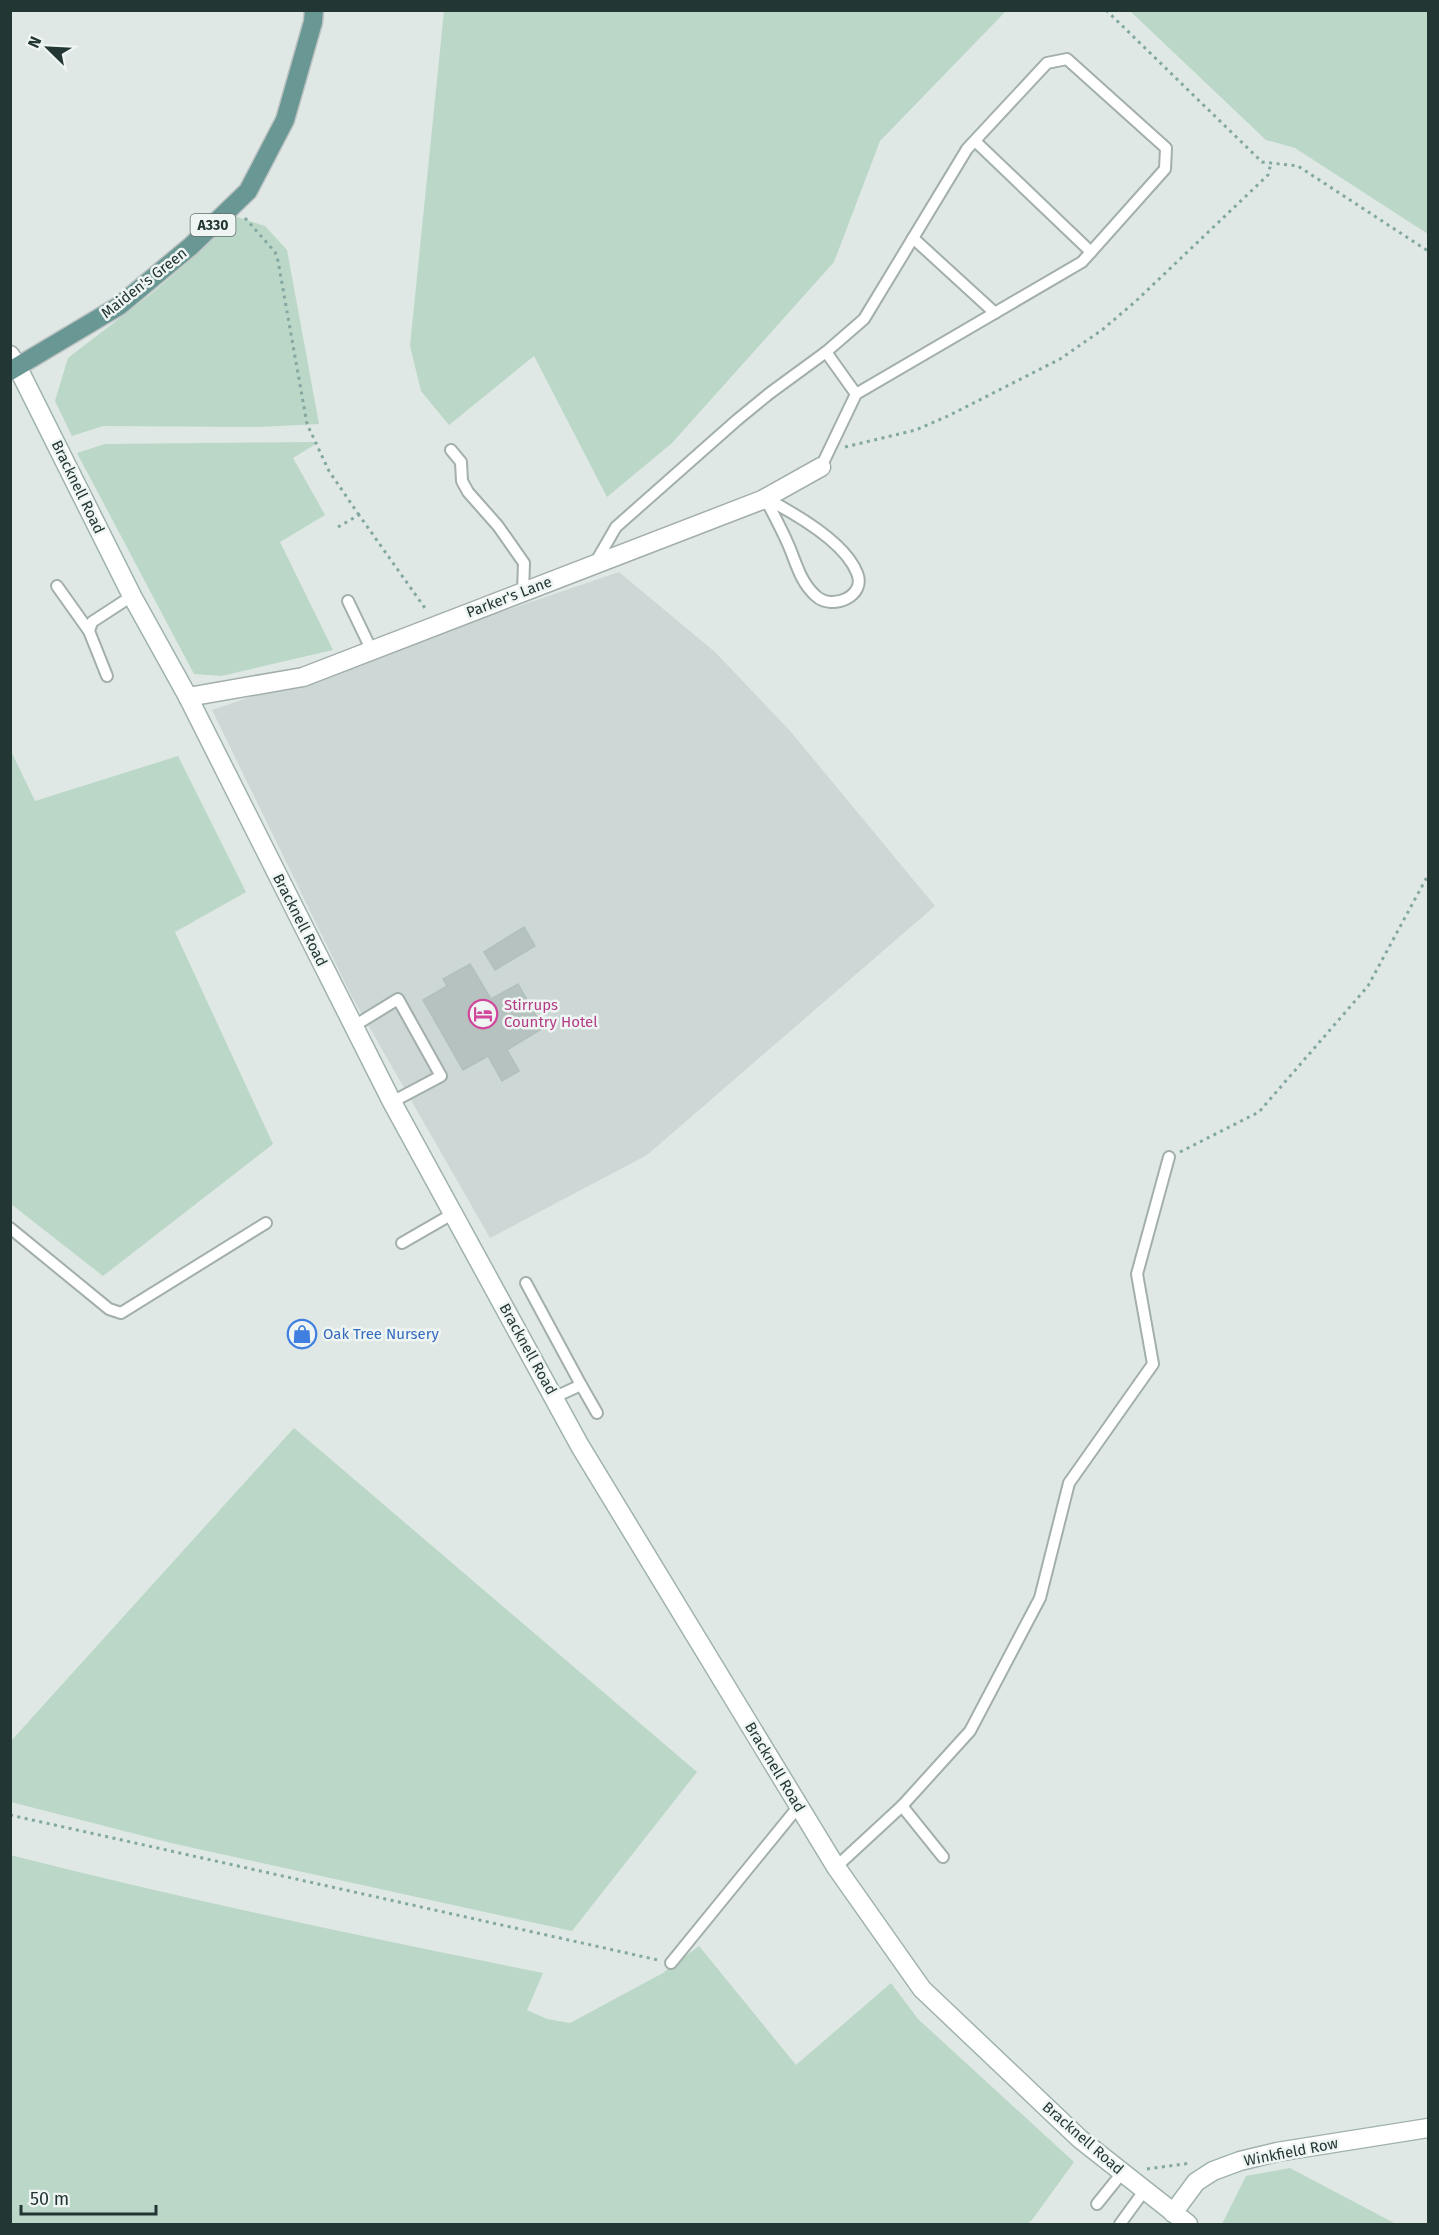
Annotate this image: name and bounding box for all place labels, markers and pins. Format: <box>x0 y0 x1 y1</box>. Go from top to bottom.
place label: Stirrups Country Hotel <box>504 996 598 1031</box>
hotel icon: Stirrups Country Hotel <box>467 998 499 1030</box>
shop icon: Oak Tree Nursery <box>286 1318 318 1350</box>
place label: Oak Tree Nursery <box>323 1325 440 1343</box>

